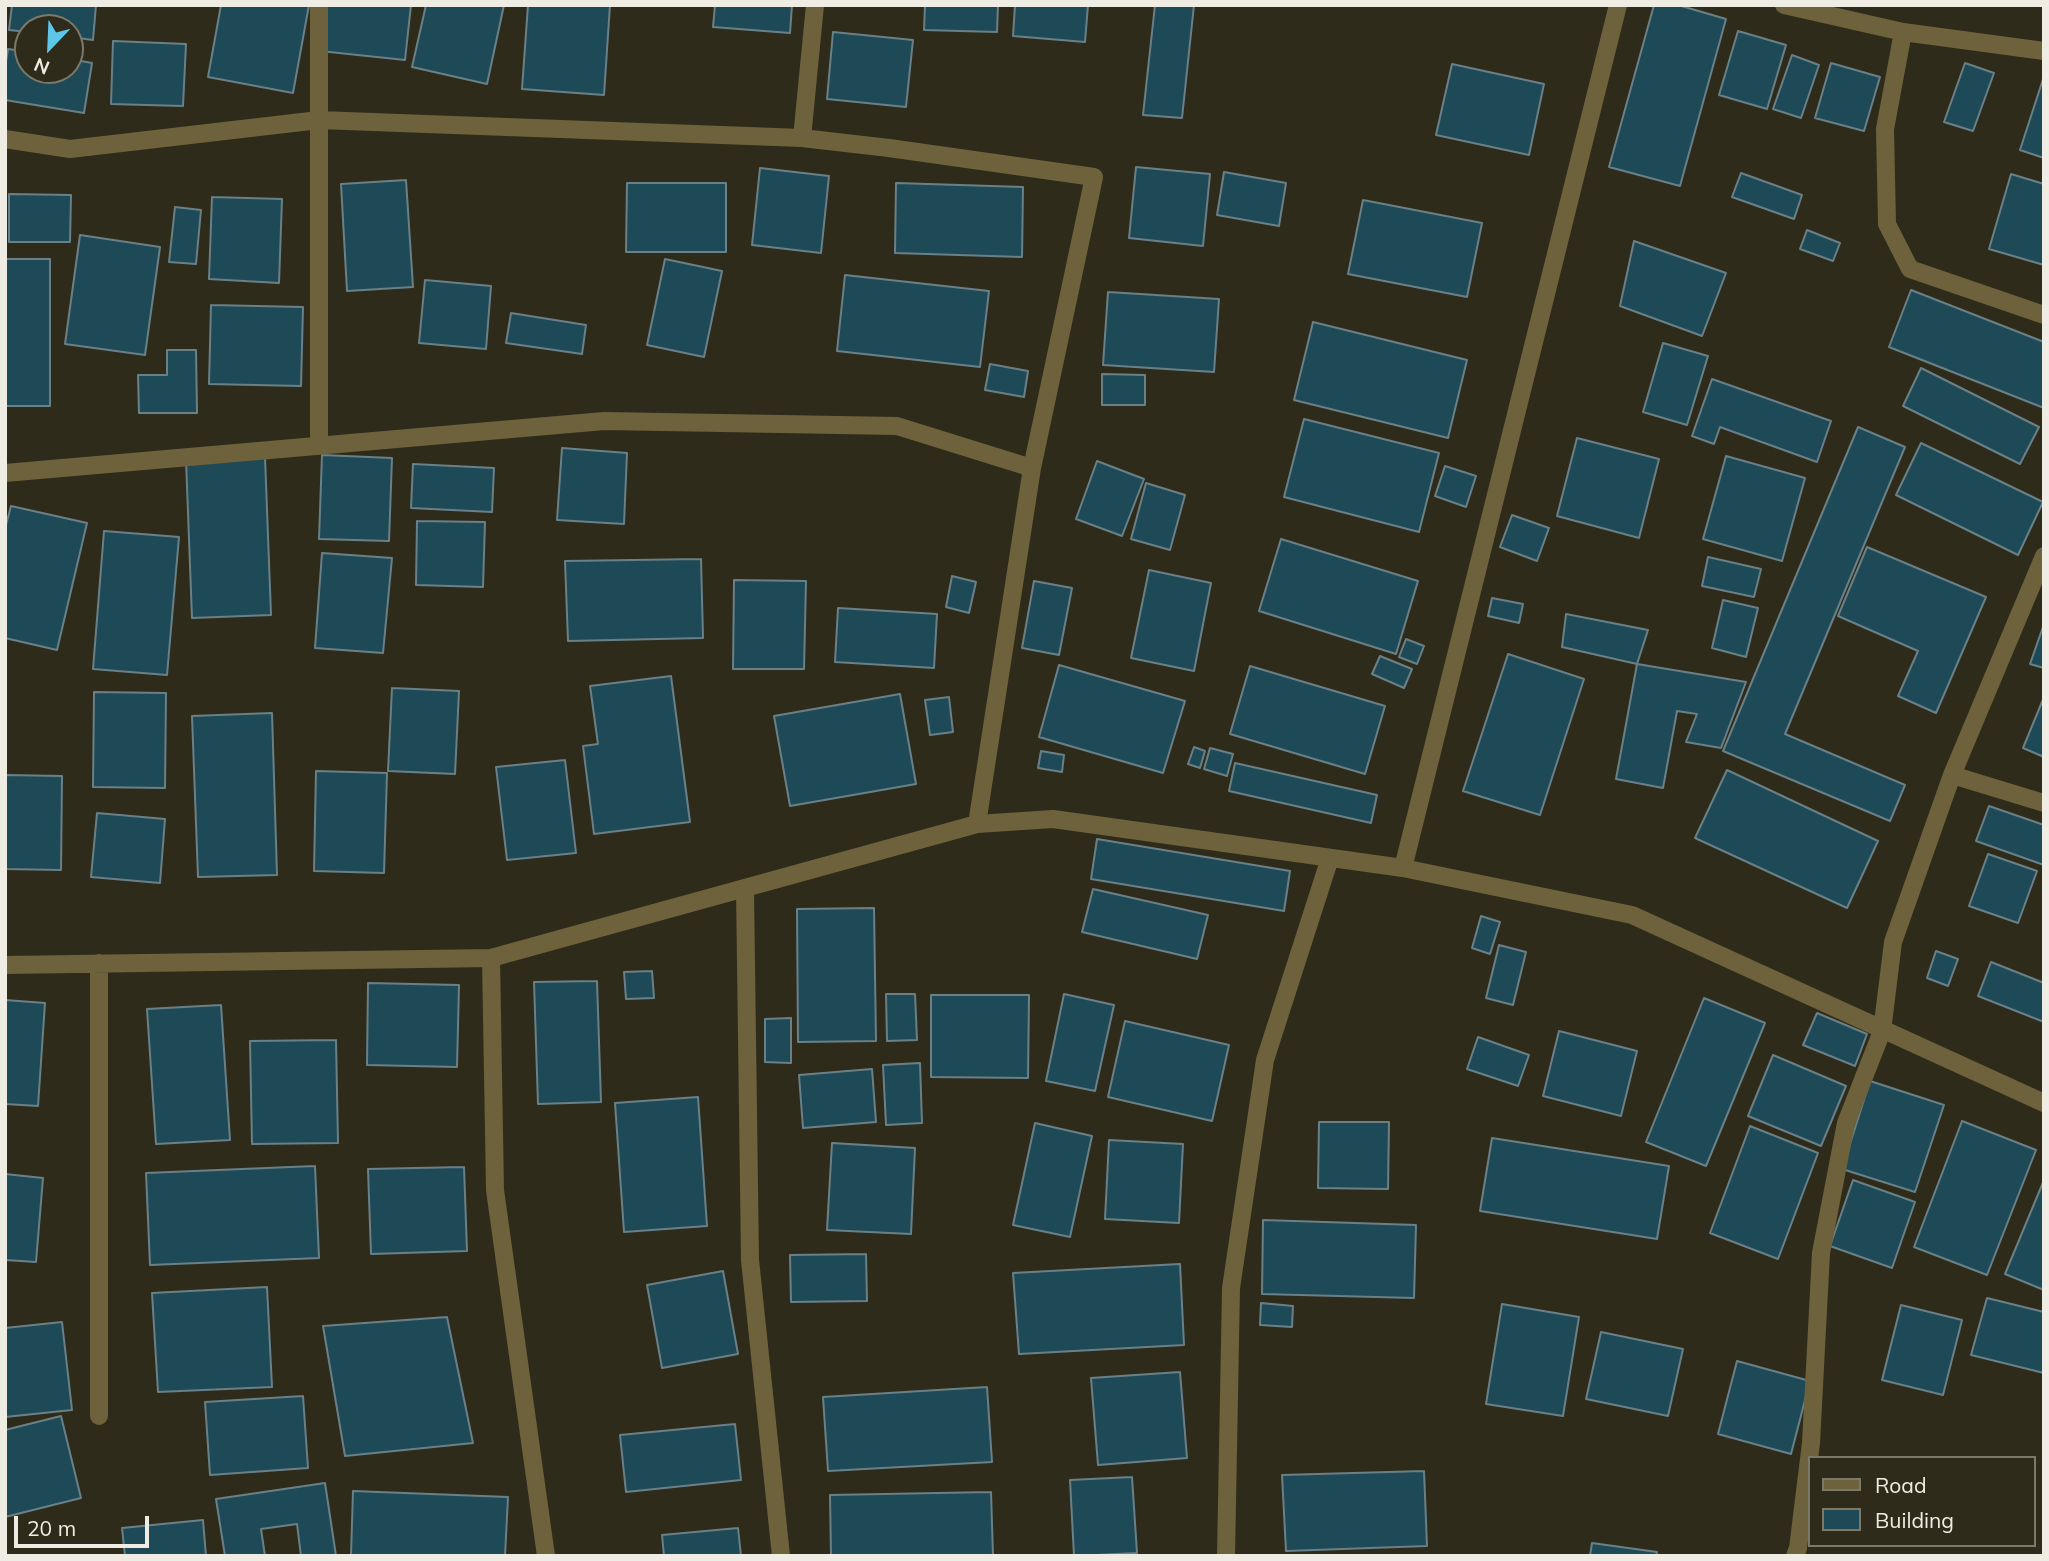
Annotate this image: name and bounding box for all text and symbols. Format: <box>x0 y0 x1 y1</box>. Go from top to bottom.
north arrow <box>14 14 84 84</box>
text: N <box>30 53 53 80</box>
legend <box>1808 1456 2035 1547</box>
text: Road <box>1875 1472 1926 1498</box>
scale bar <box>18 1502 152 1546</box>
text: Building <box>1875 1507 1954 1533</box>
text: 20 m <box>27 1515 76 1541</box>

